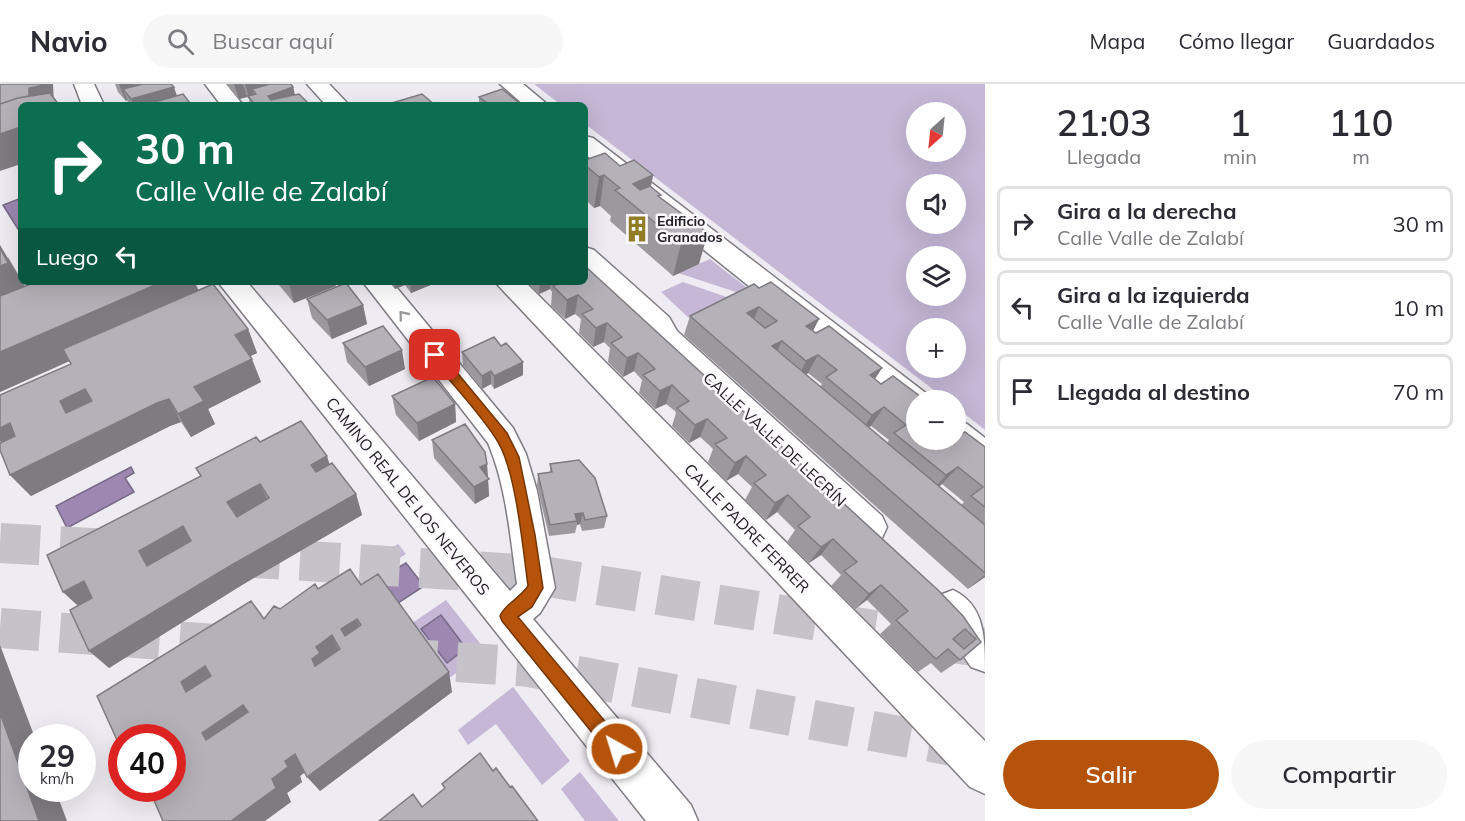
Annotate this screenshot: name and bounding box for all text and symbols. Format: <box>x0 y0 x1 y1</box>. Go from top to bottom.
search box <box>143 14 563 68</box>
text: Navio <box>30 24 107 59</box>
icon: search <box>164 25 197 58</box>
text: Buscar aquí <box>212 27 333 55</box>
text: Mapa <box>1090 28 1145 54</box>
text: Cómo llegar <box>1178 28 1294 54</box>
text: Guardados <box>1327 28 1435 54</box>
text: 21:03 <box>1057 100 1151 145</box>
text: 1 <box>1229 100 1251 145</box>
text: 110 <box>1329 100 1393 145</box>
north arrow <box>906 102 966 162</box>
map controls <box>906 102 966 450</box>
text: 30 m <box>135 122 235 175</box>
icon: right <box>36 126 114 204</box>
text: Llegada <box>1067 144 1141 169</box>
text: min <box>1223 144 1257 169</box>
text: m <box>1352 144 1370 169</box>
text: Calle Valle de Zalabí <box>135 174 387 208</box>
button: sound <box>906 174 966 234</box>
text: Gira a la derecha <box>1057 197 1237 225</box>
icon: right <box>1006 207 1039 240</box>
text: 30 m <box>1393 210 1444 238</box>
place label: Edificio Granados <box>657 212 723 246</box>
building icon: Edificio Granados <box>622 214 652 244</box>
text: Calle Valle de Zalabí <box>1057 225 1244 250</box>
icon: left <box>110 240 143 273</box>
text: Luego <box>36 243 98 271</box>
button: layers <box>906 246 966 306</box>
text: Gira a la izquierda <box>1057 281 1250 309</box>
icon: left <box>1006 291 1039 324</box>
text: 10 m <box>1393 294 1444 322</box>
text: Calle Valle de Zalabí <box>1057 309 1244 334</box>
one-way arrow <box>400 311 411 322</box>
button: + <box>906 318 966 378</box>
pin <box>409 329 460 380</box>
icon: arrive <box>418 338 451 371</box>
street label: CALLE VALLE DE LECRÍN <box>699 367 851 511</box>
icon: arrive <box>1006 375 1039 408</box>
text: Llegada al destino <box>1057 378 1250 406</box>
text: 70 m <box>1393 378 1444 406</box>
button: − <box>906 390 966 450</box>
street label: CAMINO REAL DE LOS NEVEROS <box>322 393 494 599</box>
street label: CALLE PADRE FERRER <box>680 459 814 597</box>
position arrow <box>585 717 649 781</box>
speed limit sign: 40 <box>108 724 186 802</box>
text: 29 <box>39 737 75 775</box>
button: Salir <box>1003 740 1219 809</box>
button: Compartir <box>1231 740 1447 809</box>
text: km/h <box>40 769 74 788</box>

